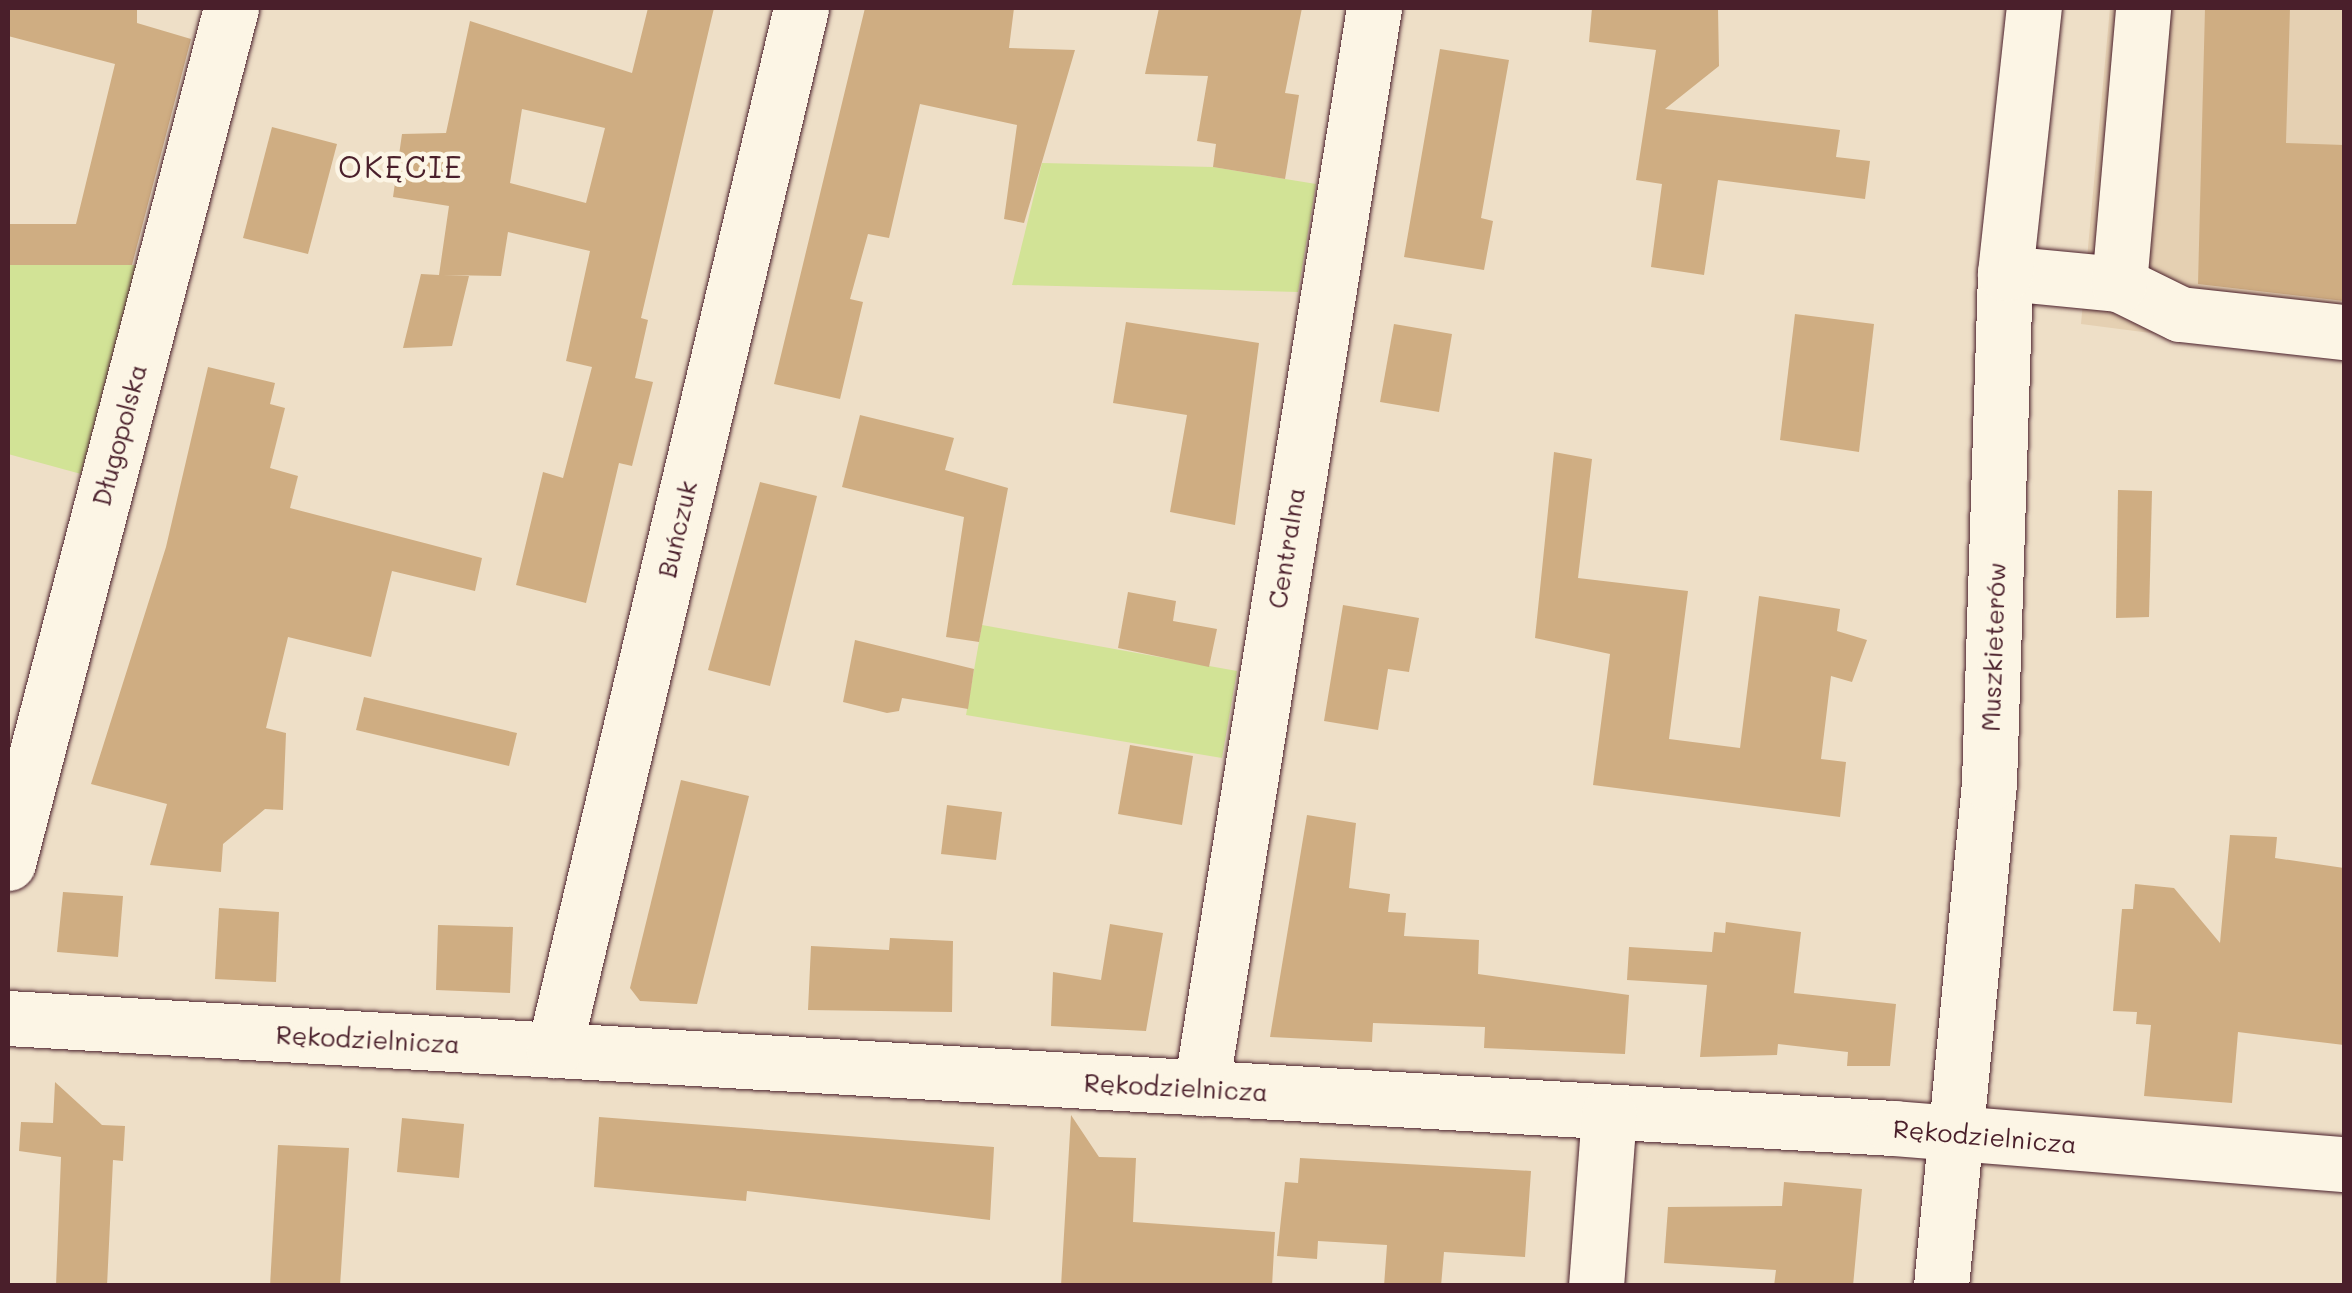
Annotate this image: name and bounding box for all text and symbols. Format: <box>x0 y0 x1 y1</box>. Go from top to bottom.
district label: OKĘCIE <box>338 148 464 184</box>
street label: Długopolska <box>86 361 152 509</box>
street label: Buńczuk <box>651 478 703 580</box>
street label: Centralna <box>1262 485 1310 611</box>
street label: Muszkieterów <box>1975 562 2011 732</box>
street label: Rękodzielnicza <box>275 1019 461 1059</box>
street label: Rękodzielnicza <box>1083 1067 1269 1107</box>
street label: Rękodzielnicza <box>1892 1113 2078 1159</box>

